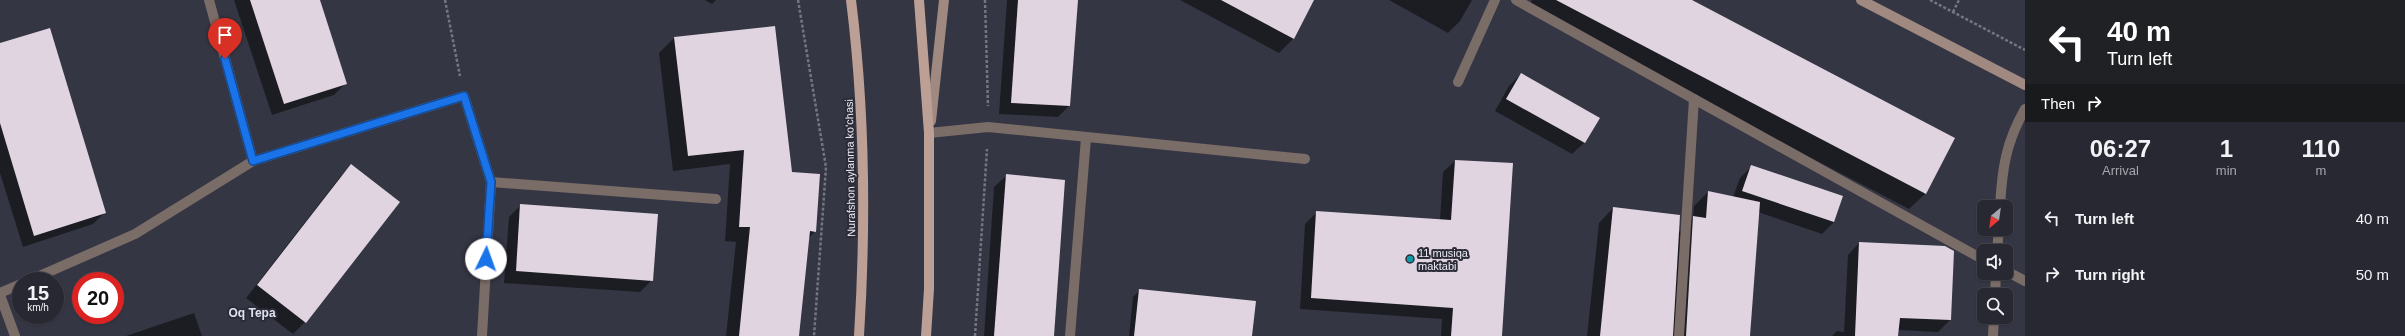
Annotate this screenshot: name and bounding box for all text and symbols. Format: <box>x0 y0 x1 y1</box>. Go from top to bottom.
icon: left <box>2041 16 2093 68</box>
text: 40 m <box>2107 16 2171 47</box>
pin <box>208 18 242 59</box>
icon: arrive <box>214 24 236 46</box>
text: Turn left <box>2107 49 2172 69</box>
icon: right <box>2083 92 2105 114</box>
text: Then <box>2041 95 2075 112</box>
street label: Nurafshon aylanma ko'chasi <box>843 99 857 237</box>
text: 06:27 <box>2090 135 2151 162</box>
text: 1 <box>2220 135 2233 162</box>
text: 110 <box>2302 135 2340 162</box>
text: Arrival <box>2102 163 2139 178</box>
text: min <box>2216 163 2237 178</box>
text: m <box>2315 163 2326 178</box>
north arrow <box>1977 200 2013 236</box>
map controls <box>1977 200 2013 324</box>
icon: left <box>2041 207 2063 229</box>
text: Turn left <box>2075 210 2134 227</box>
text: 40 m <box>2356 210 2389 227</box>
position arrow <box>465 238 507 280</box>
button: sound <box>1977 244 2013 280</box>
place label: 11 musiqa maktabi <box>1418 247 1469 272</box>
marker: 11 musiqa maktabi <box>1405 254 1415 264</box>
icon: right <box>2041 263 2063 285</box>
text: Turn right <box>2075 266 2145 283</box>
text: 50 m <box>2356 266 2389 283</box>
speed limit sign: 20 <box>72 272 124 324</box>
text: 15 <box>27 282 49 304</box>
button: search <box>1977 288 2013 324</box>
text: km/h <box>27 302 49 313</box>
district label: Oq Tepa <box>228 306 276 320</box>

